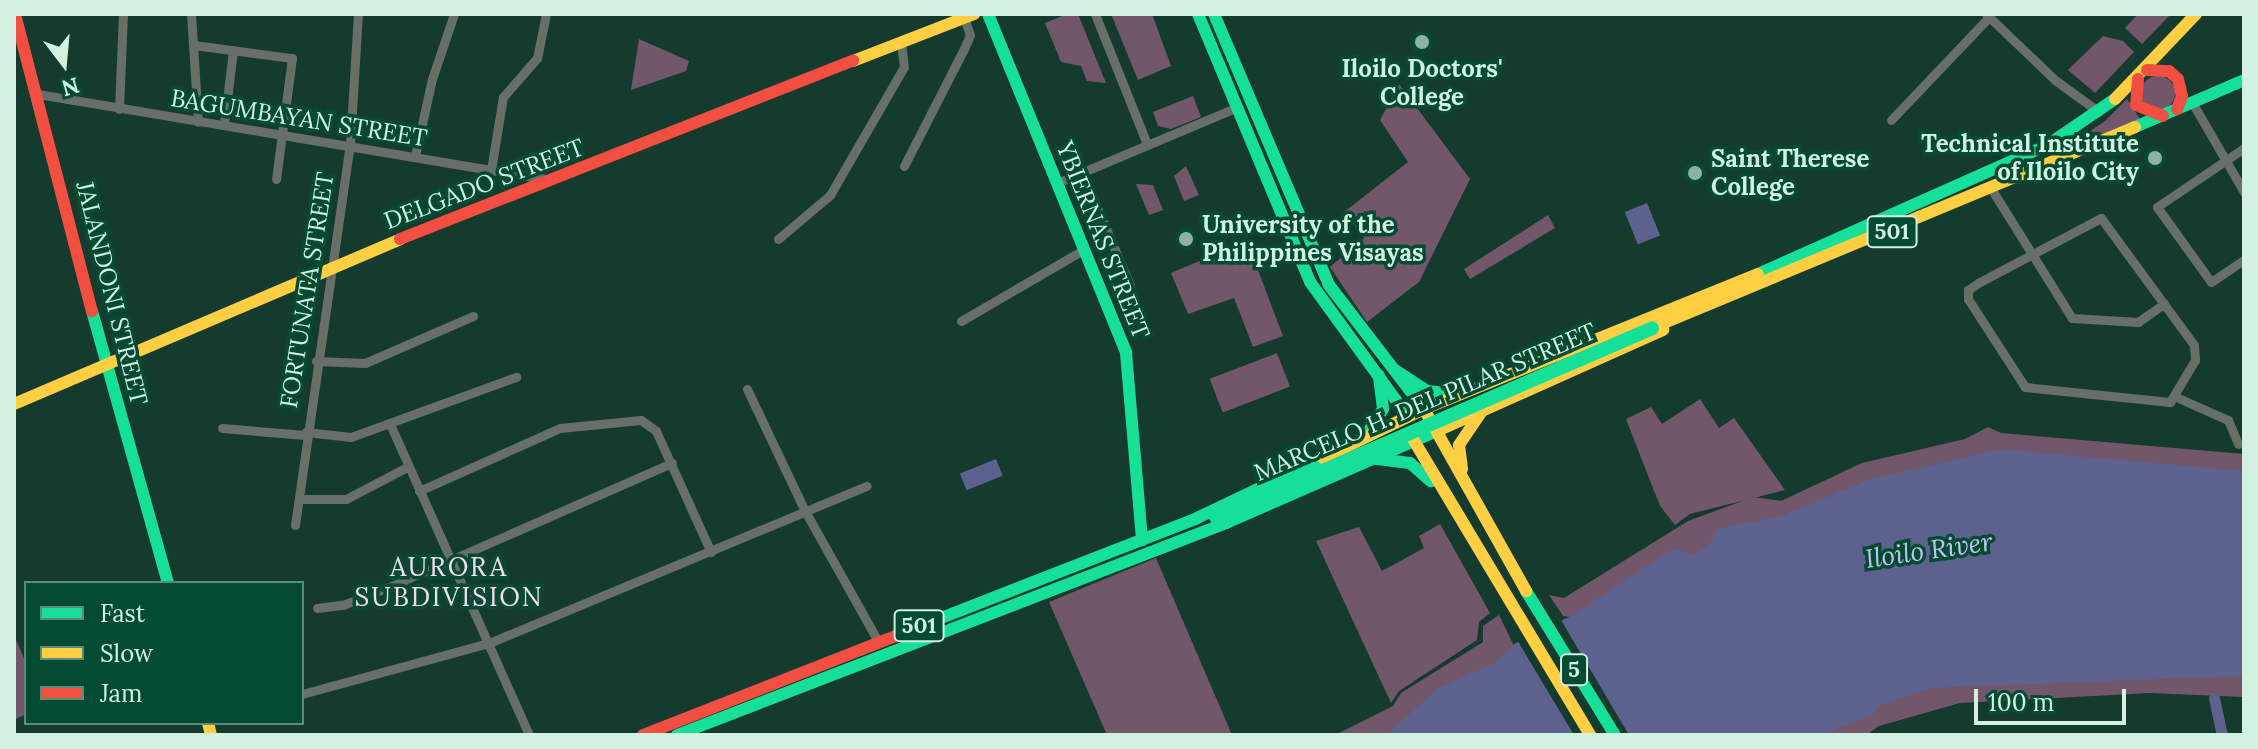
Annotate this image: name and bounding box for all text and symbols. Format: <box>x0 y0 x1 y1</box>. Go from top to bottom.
north arrow <box>24 24 104 104</box>
marker: Iloilo Doctors' College <box>1413 33 1431 51</box>
place label: Iloilo Doctors' College <box>1342 55 1502 111</box>
text: N <box>59 71 83 103</box>
street label: BAGUMBAYAN STREET <box>169 84 429 152</box>
place label: Technical Institute of Iloilo City <box>1921 130 2139 186</box>
street label: DELGADO STREET <box>380 133 588 235</box>
street label: YBIERNAS STREET <box>1050 137 1156 343</box>
place label: Saint Therese College <box>1711 145 1869 201</box>
marker: Technical Institute of Iloilo City <box>2146 149 2164 167</box>
marker: Saint Therese College <box>1686 164 1704 182</box>
street label: FORTUNATA STREET <box>274 170 340 410</box>
street label: JALANDONI STREET <box>70 178 154 408</box>
place label: University of the Philippines Visayas <box>1202 211 1424 267</box>
road number: 501 <box>1866 214 1918 250</box>
marker: University of the Philippines Visayas <box>1177 230 1195 248</box>
street label: MARCELO H. DEL PILAR STREET <box>1250 317 1600 487</box>
water label: Iloilo River <box>1863 526 1995 574</box>
district label: AURORA SUBDIVISION <box>354 551 544 612</box>
legend <box>24 581 304 725</box>
text: Fast <box>100 598 145 629</box>
road number: 501 <box>893 608 945 644</box>
text: Slow <box>100 638 153 669</box>
road number: 5 <box>1560 652 1588 688</box>
scale bar <box>1978 673 2130 723</box>
text: Jam <box>100 678 142 709</box>
text: 100 m <box>1988 687 2054 718</box>

